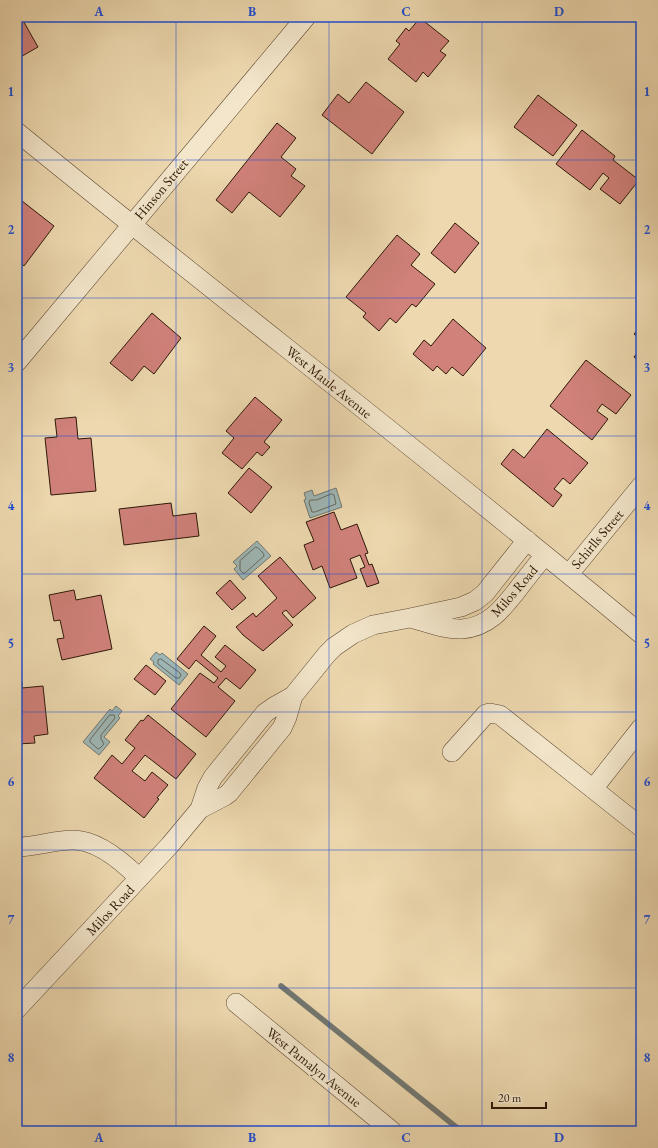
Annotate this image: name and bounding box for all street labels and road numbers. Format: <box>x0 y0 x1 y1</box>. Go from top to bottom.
street label: Hinson Street <box>130 154 192 223</box>
street label: West Maule Avenue <box>282 342 376 423</box>
street label: Schirlls Street <box>567 505 628 572</box>
street label: Milos Road <box>487 561 542 621</box>
street label: Milos Road <box>82 880 139 939</box>
street label: West Pamalyn Avenue <box>263 1023 366 1111</box>

